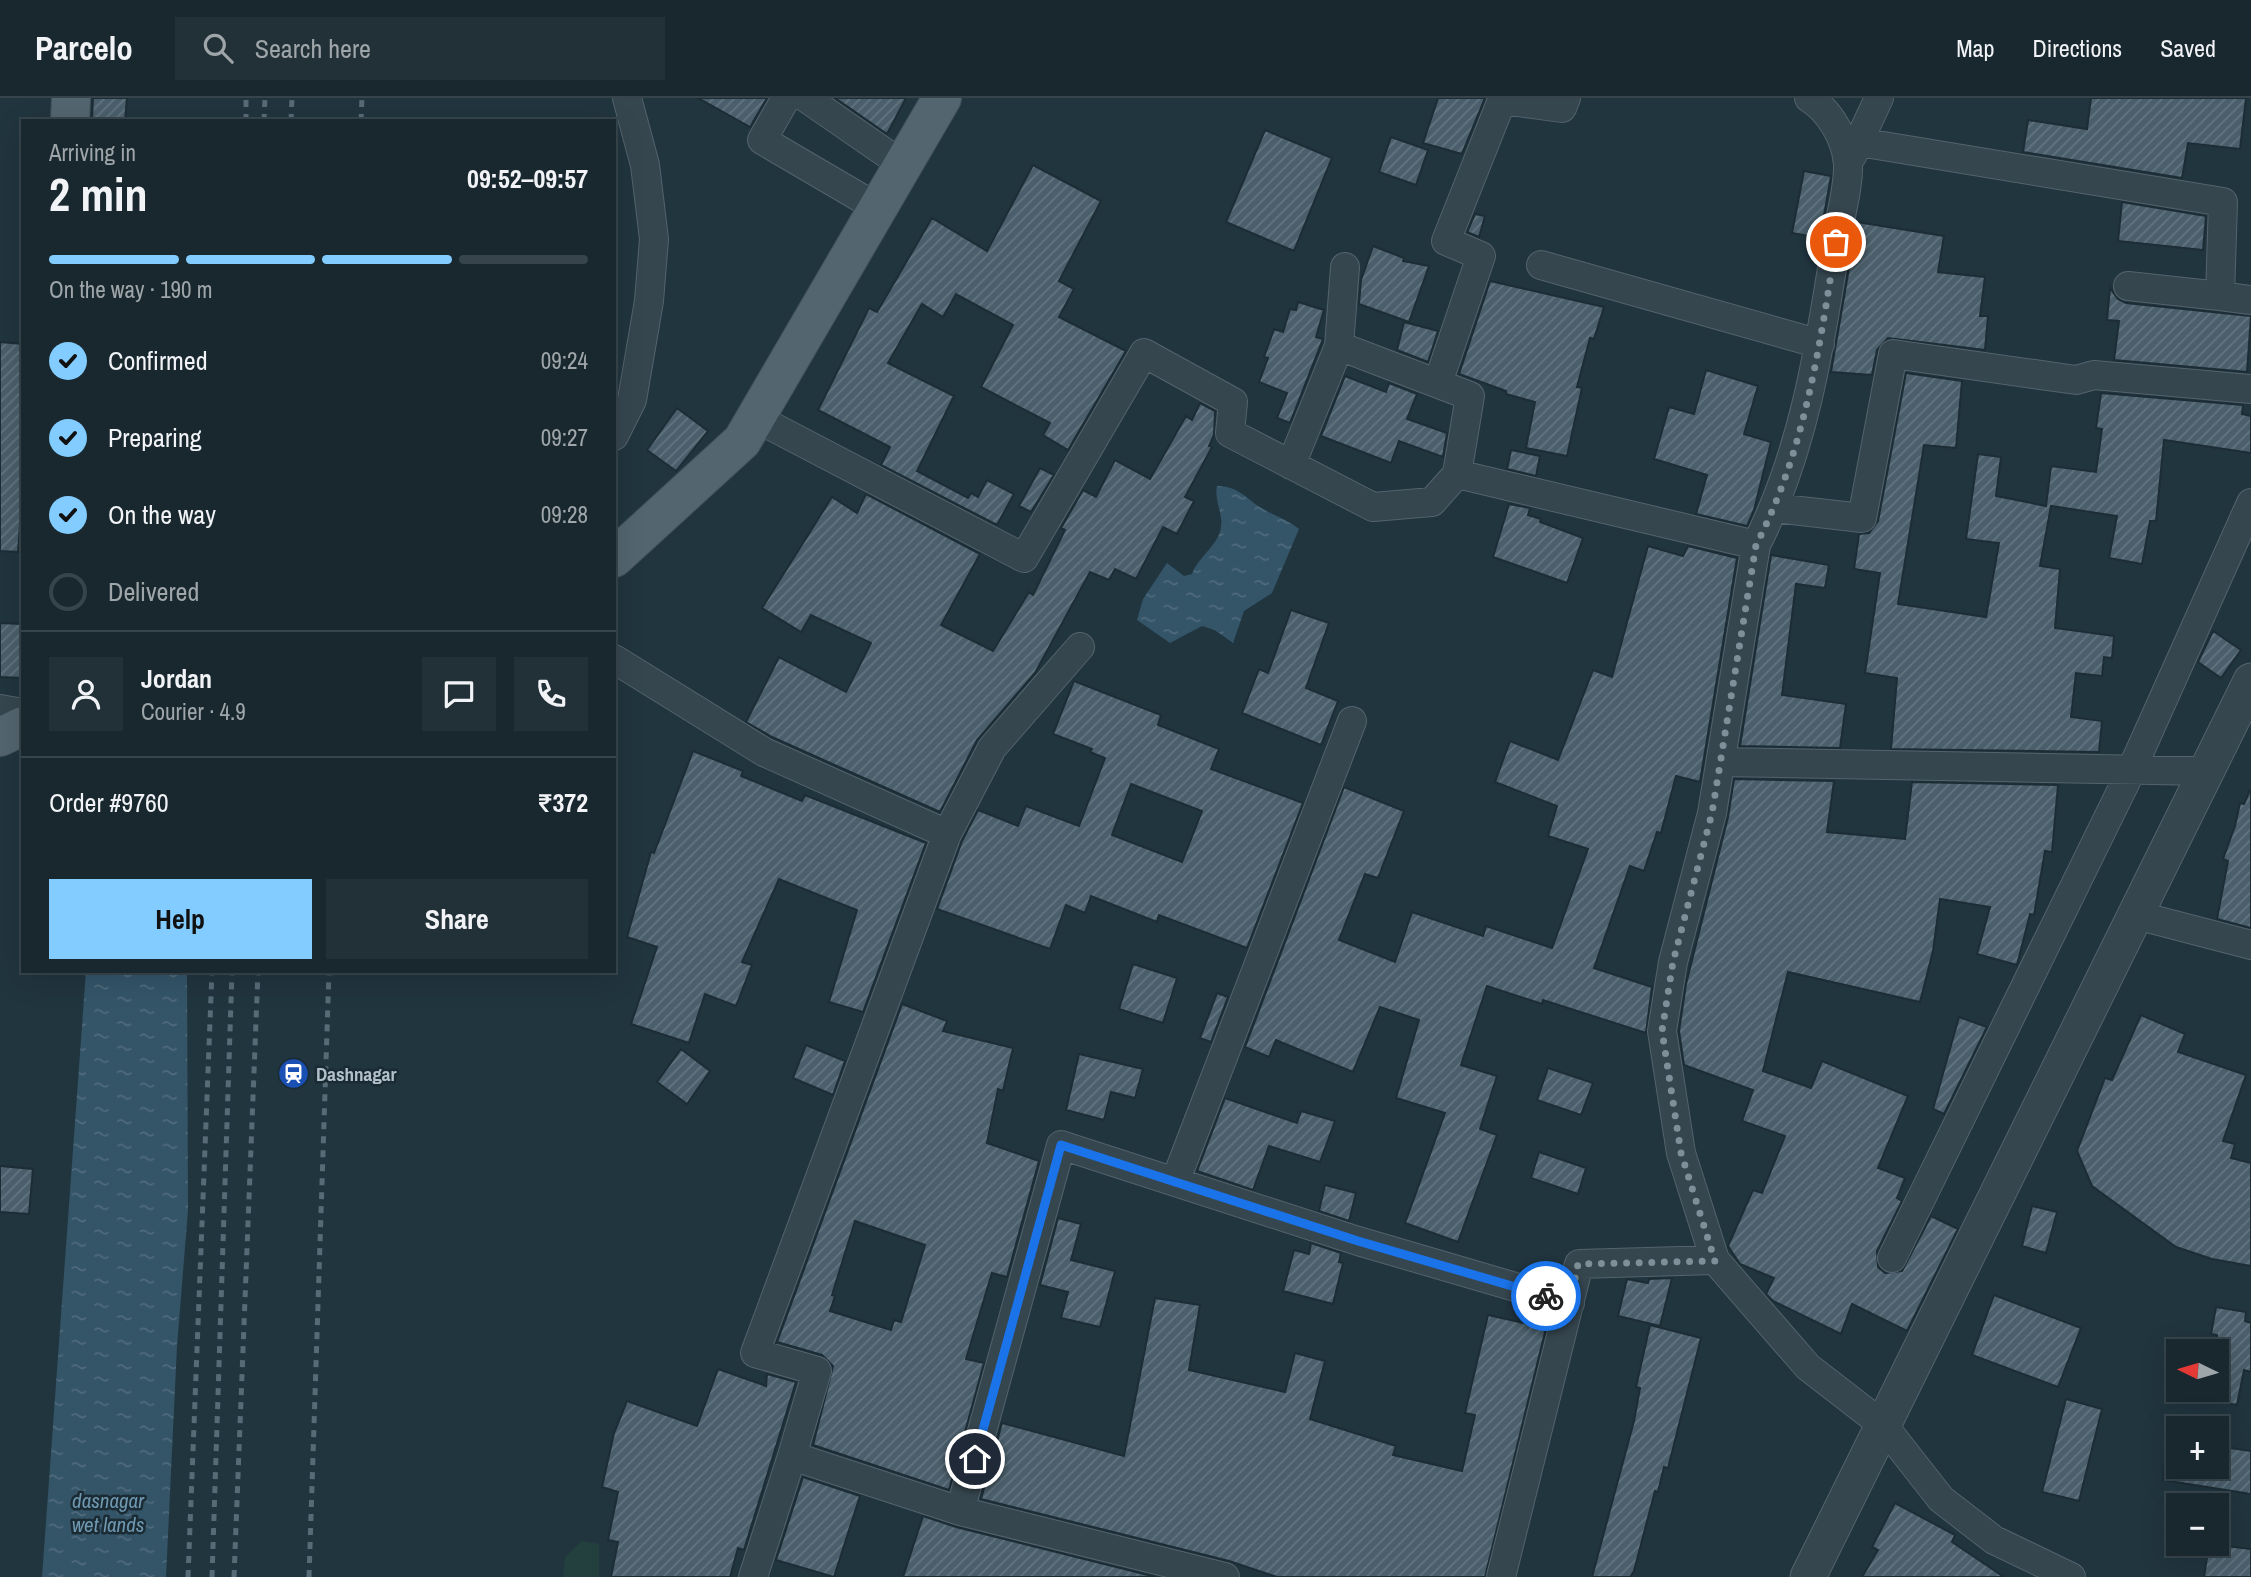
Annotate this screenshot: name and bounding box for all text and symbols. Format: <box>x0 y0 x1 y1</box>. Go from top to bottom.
search box <box>175 17 665 80</box>
text: Parcelo <box>35 26 133 70</box>
icon: search <box>199 29 237 67</box>
text: Search here <box>255 31 371 66</box>
text: Map <box>1956 32 1994 64</box>
text: Directions <box>2032 32 2122 64</box>
text: Saved <box>2160 32 2216 64</box>
text: Arriving in <box>49 137 136 168</box>
text: 09:52–09:57 <box>467 161 588 196</box>
text: 2 min <box>49 163 148 225</box>
pin <box>1806 212 1866 272</box>
icon: bag <box>1817 223 1855 261</box>
text: On the way · 190 m <box>49 274 213 305</box>
icon: check <box>49 342 87 380</box>
text: Confirmed <box>108 343 208 378</box>
text: 09:24 <box>541 345 588 376</box>
icon: check <box>49 419 87 457</box>
text: Preparing <box>108 420 202 455</box>
text: 09:27 <box>541 422 588 453</box>
icon: check <box>49 496 87 534</box>
text: On the way <box>108 497 216 532</box>
text: 09:28 <box>541 499 588 530</box>
text: Delivered <box>108 574 199 609</box>
button: person <box>49 657 123 731</box>
button: chat <box>422 657 496 731</box>
button: phone <box>514 657 588 731</box>
text: Jordan <box>141 661 212 696</box>
text: Courier · 4.9 <box>141 696 246 727</box>
text: Order #9760 <box>49 785 169 820</box>
text: ₹372 <box>537 785 588 820</box>
button: Help <box>49 879 312 959</box>
button: Share <box>326 879 588 959</box>
station icon: Dashnagar <box>276 1057 310 1091</box>
place label: Dashnagar <box>316 1061 397 1087</box>
courier <box>1511 1261 1581 1331</box>
icon: bike <box>1527 1277 1565 1315</box>
north arrow <box>2166 1339 2230 1402</box>
map controls <box>2166 1339 2229 1556</box>
button: + <box>2166 1416 2229 1479</box>
pin <box>945 1429 1005 1489</box>
icon: home <box>956 1440 994 1478</box>
water label: dasnagar wet lands <box>72 1486 145 1539</box>
button: − <box>2166 1493 2229 1556</box>

